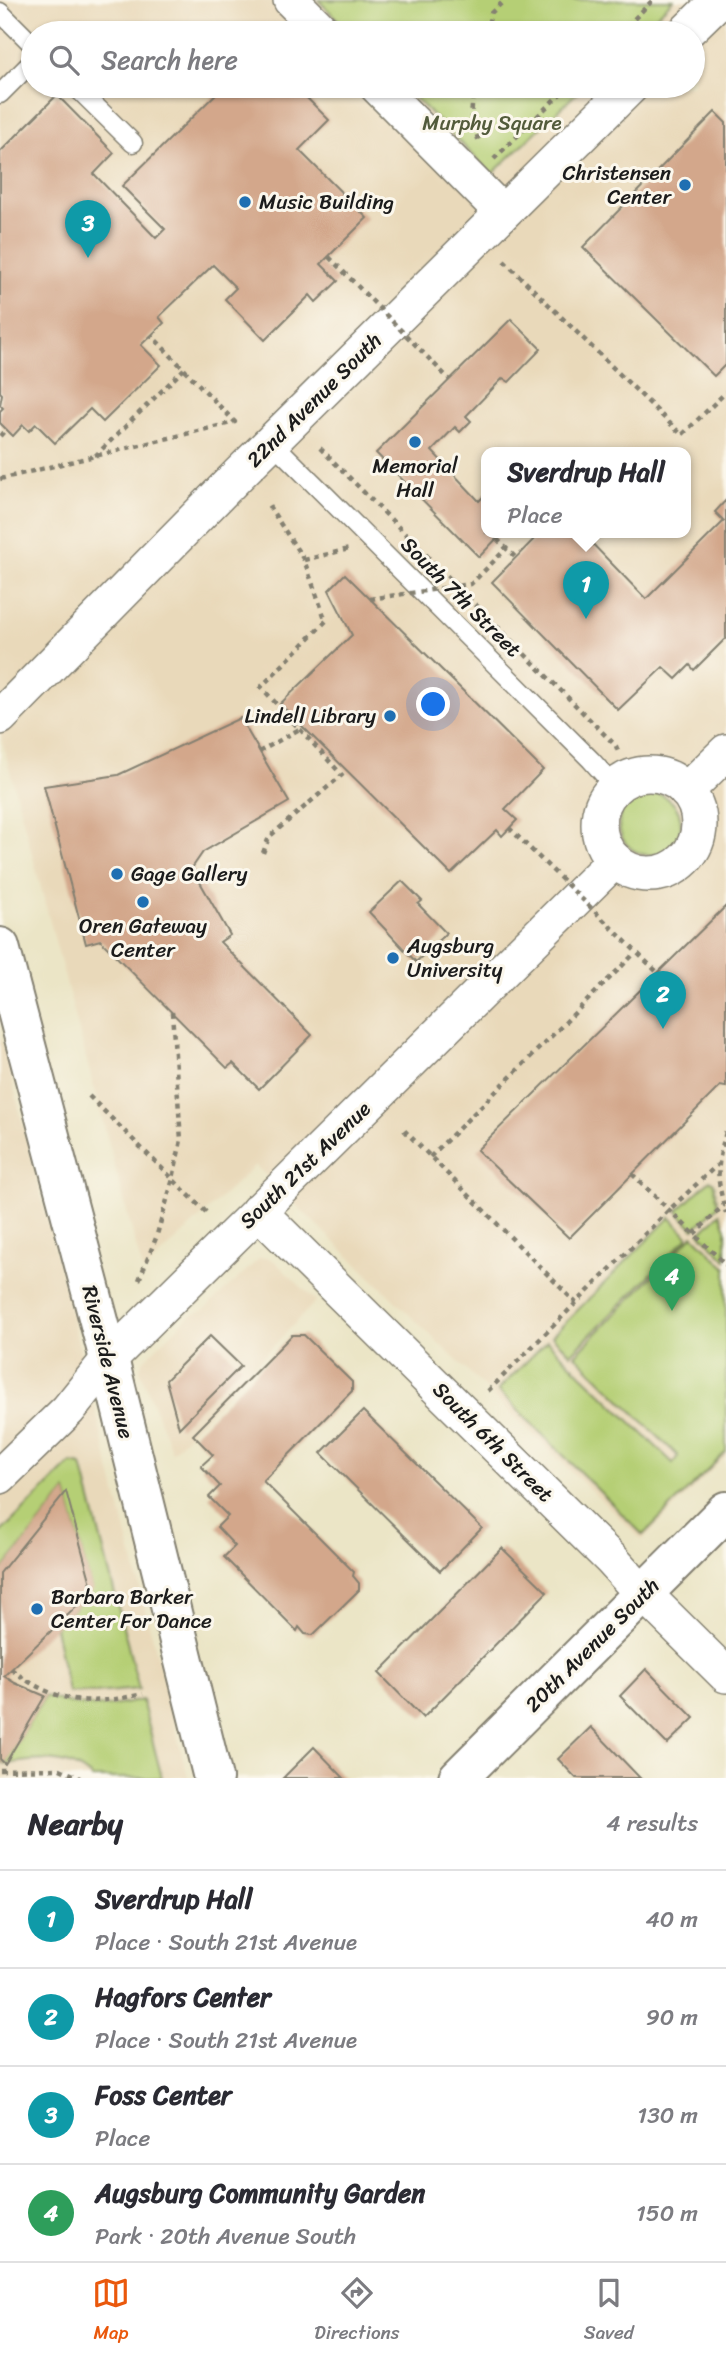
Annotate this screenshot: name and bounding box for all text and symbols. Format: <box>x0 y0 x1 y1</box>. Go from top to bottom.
search box <box>21 21 705 98</box>
text: Search here <box>101 37 238 83</box>
icon: search <box>45 41 83 79</box>
park label: Murphy Square <box>422 104 562 142</box>
place label: Christensen Center <box>563 154 672 216</box>
marker: Christensen Center <box>677 177 693 193</box>
place label: Music Building <box>259 183 394 221</box>
marker: Music Building <box>237 194 253 210</box>
pin: 3 <box>65 200 111 258</box>
street label: 22nd Avenue South <box>237 323 391 477</box>
marker: Memorial Hall <box>407 434 423 450</box>
place label: Memorial Hall <box>372 447 459 509</box>
popup <box>481 447 691 538</box>
text: Sverdrup Hall <box>507 449 665 495</box>
text: Place <box>507 495 563 536</box>
street label: South 7th Street <box>391 527 531 667</box>
pin: 1 <box>563 561 609 619</box>
your location <box>416 687 450 721</box>
place label: Lindell Library <box>245 697 376 735</box>
marker: Lindell Library <box>382 708 398 724</box>
place label: Gage Gallery <box>131 855 247 893</box>
marker: Gage Gallery <box>109 866 125 882</box>
marker: Oren Gateway Center <box>135 894 151 910</box>
place label: Oren Gateway Center <box>79 907 207 969</box>
place label: Augsburg University <box>406 927 503 989</box>
marker: Augsburg University <box>385 950 401 966</box>
pin: 2 <box>640 971 686 1029</box>
street label: South 21st Avenue <box>230 1092 380 1238</box>
pin: 4 <box>649 1253 695 1311</box>
street label: Riverside Avenue <box>71 1281 146 1443</box>
street label: South 6th Street <box>423 1372 563 1512</box>
street label: 20th Avenue South <box>515 1568 669 1722</box>
place label: Barbara Barker Center For Dance <box>51 1578 212 1640</box>
marker: Barbara Barker Center For Dance <box>29 1601 45 1617</box>
text: Nearby <box>28 1797 123 1851</box>
text: 4 results <box>606 1803 698 1844</box>
text: Sverdrup Hall <box>95 1876 253 1922</box>
text: 1 <box>46 1899 56 1940</box>
text: 40 m <box>645 1899 698 1940</box>
text: Place · South 21st Avenue <box>95 1922 357 1963</box>
text: Hagfors Center <box>95 1974 271 2020</box>
text: 2 <box>44 1997 58 2038</box>
text: 90 m <box>646 1997 698 2038</box>
text: Place · South 21st Avenue <box>95 2020 357 2061</box>
text: Foss Center <box>95 2072 231 2118</box>
text: 3 <box>45 2095 57 2136</box>
text: 130 m <box>637 2095 698 2136</box>
text: Place <box>95 2118 150 2159</box>
text: Augsburg Community Garden <box>95 2170 425 2216</box>
text: 4 <box>44 2193 58 2234</box>
text: 150 m <box>636 2193 698 2234</box>
text: Park · 20th Avenue South <box>95 2216 356 2257</box>
tab: Map <box>92 2274 130 2349</box>
tab: Directions <box>314 2274 400 2349</box>
tab: Saved <box>584 2274 634 2349</box>

